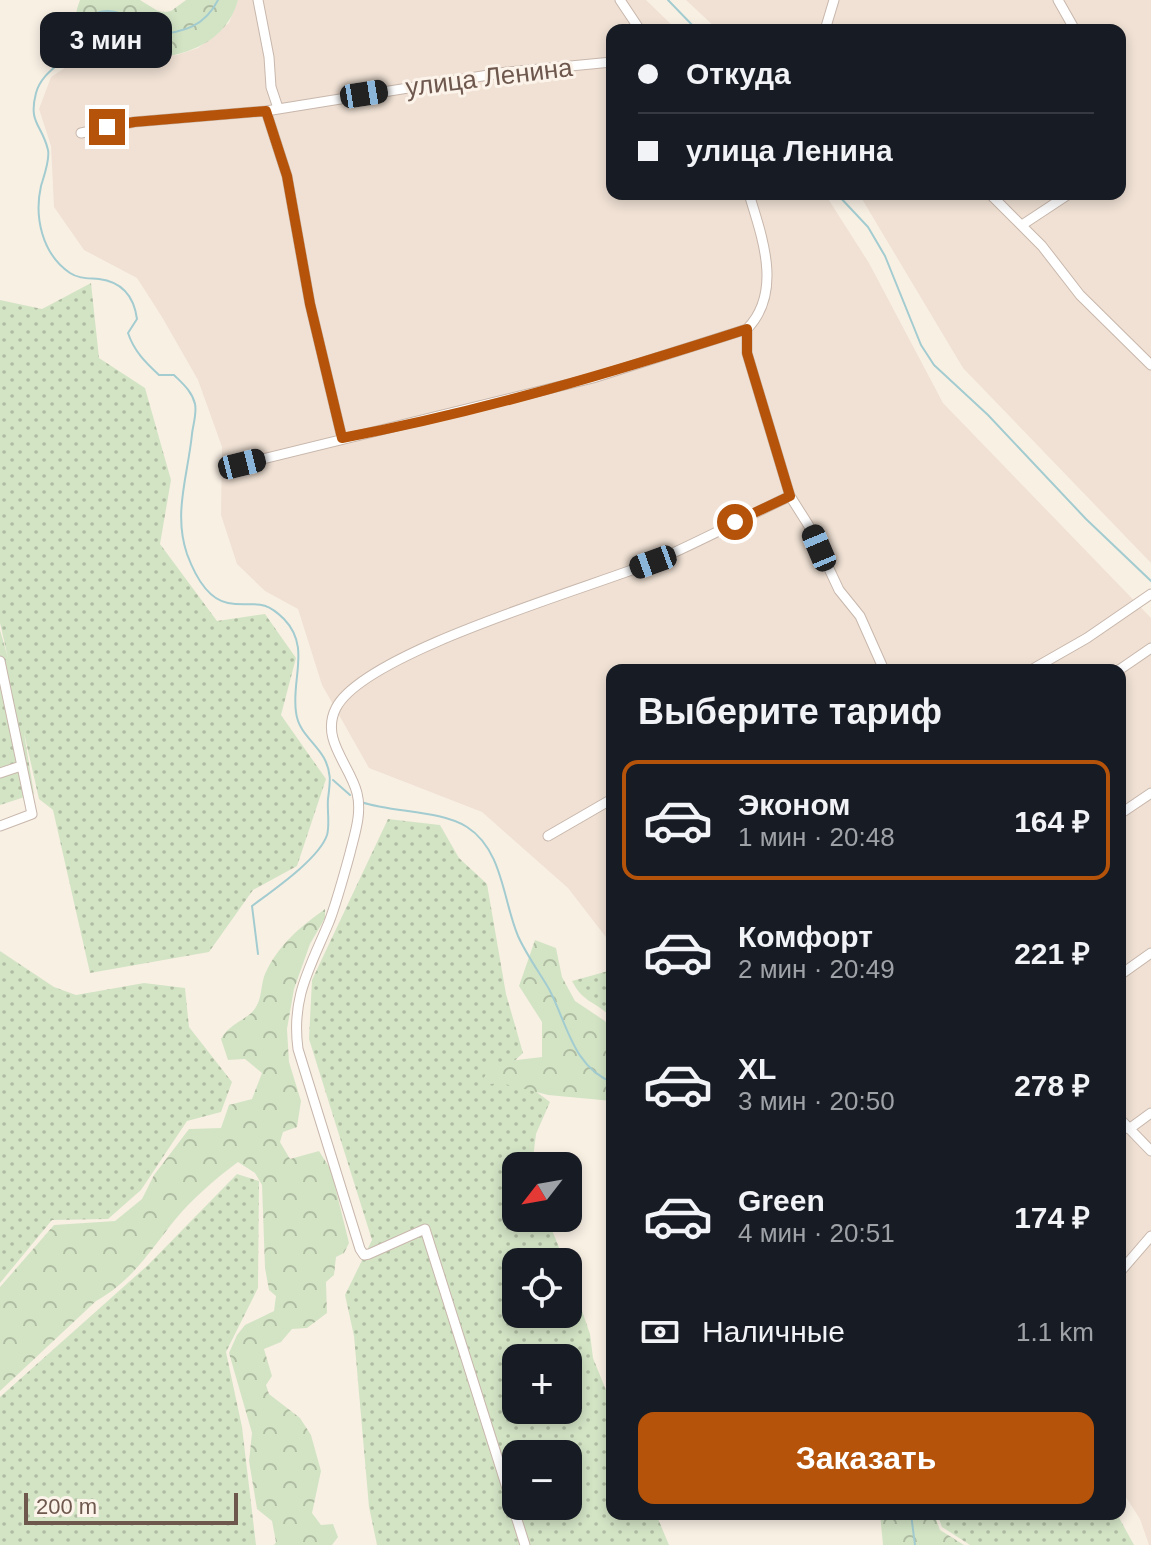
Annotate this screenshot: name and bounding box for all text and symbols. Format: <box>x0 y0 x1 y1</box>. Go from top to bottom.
callout: 3 мин <box>41 11 173 67</box>
text: 3 мин <box>70 25 142 55</box>
street label: улица Ленина <box>404 52 575 102</box>
text: Откуда <box>686 57 791 90</box>
car <box>338 78 390 110</box>
route end <box>89 109 125 145</box>
text: улица Ленина <box>686 134 893 167</box>
car <box>216 447 268 481</box>
route start <box>717 504 753 540</box>
car <box>799 521 839 575</box>
car <box>626 543 680 581</box>
text: Выберите тариф <box>638 691 942 732</box>
icon: car <box>642 784 714 856</box>
text: Эконом <box>738 788 851 821</box>
text: 164 ₽ <box>1014 805 1090 838</box>
text: 1 мин · 20:48 <box>738 822 895 852</box>
icon: car <box>642 916 714 988</box>
text: Комфорт <box>738 920 873 953</box>
text: 221 ₽ <box>1014 937 1090 970</box>
text: 2 мин · 20:49 <box>738 954 895 984</box>
icon: car <box>642 1048 714 1120</box>
text: XL <box>738 1052 776 1085</box>
text: 278 ₽ <box>1014 1069 1090 1102</box>
text: 3 мин · 20:50 <box>738 1086 895 1116</box>
north arrow <box>502 1152 582 1232</box>
map controls <box>502 1152 582 1520</box>
icon: car <box>642 1180 714 1252</box>
text: Green <box>738 1184 825 1217</box>
text: 174 ₽ <box>1014 1201 1090 1234</box>
text: 4 мин · 20:51 <box>738 1218 895 1248</box>
button: locate <box>502 1248 582 1328</box>
icon: cash <box>638 1310 682 1354</box>
text: Наличные <box>702 1315 845 1348</box>
text: 1.1 km <box>1016 1317 1094 1347</box>
button: + <box>502 1344 582 1424</box>
button: Заказать <box>638 1412 1094 1504</box>
button: − <box>502 1440 582 1520</box>
scale bar <box>24 1489 238 1525</box>
text: 200 m <box>36 1494 97 1519</box>

